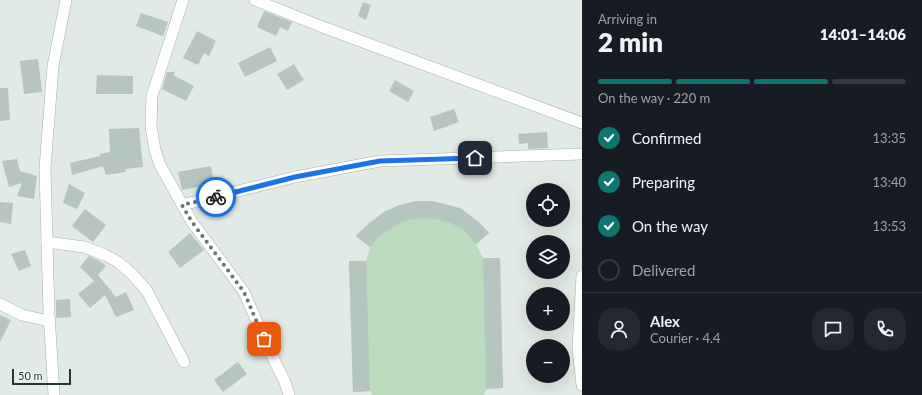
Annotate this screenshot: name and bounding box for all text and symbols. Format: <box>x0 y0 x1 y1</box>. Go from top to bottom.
text: Arriving in <box>598 11 657 27</box>
text: 14:01–14:06 <box>820 25 906 43</box>
text: 2 min <box>598 26 663 58</box>
text: On the way · 220 m <box>598 90 710 106</box>
icon: check <box>598 127 620 149</box>
text: Confirmed <box>632 129 701 147</box>
text: 13:35 <box>873 130 906 146</box>
pin <box>458 141 492 175</box>
icon: home <box>464 147 486 169</box>
icon: check <box>598 171 620 193</box>
text: Preparing <box>632 173 695 191</box>
text: 13:40 <box>873 174 906 190</box>
courier <box>196 177 236 217</box>
map controls <box>526 183 570 383</box>
button: locate <box>526 183 570 227</box>
icon: bike <box>205 186 227 208</box>
icon: check <box>598 215 620 237</box>
text: On the way <box>632 217 708 235</box>
text: 13:53 <box>873 218 906 234</box>
button: layers <box>526 235 570 279</box>
text: Delivered <box>632 261 695 279</box>
button: + <box>526 287 570 331</box>
button: person <box>598 308 640 350</box>
button: chat <box>812 308 854 350</box>
button: phone <box>864 308 906 350</box>
text: Alex <box>650 312 680 330</box>
pin <box>247 322 281 356</box>
icon: bag <box>253 328 275 350</box>
text: Courier · 4.4 <box>650 330 721 346</box>
button: − <box>526 339 570 383</box>
scale bar <box>12 367 71 386</box>
text: 50 m <box>18 369 43 382</box>

